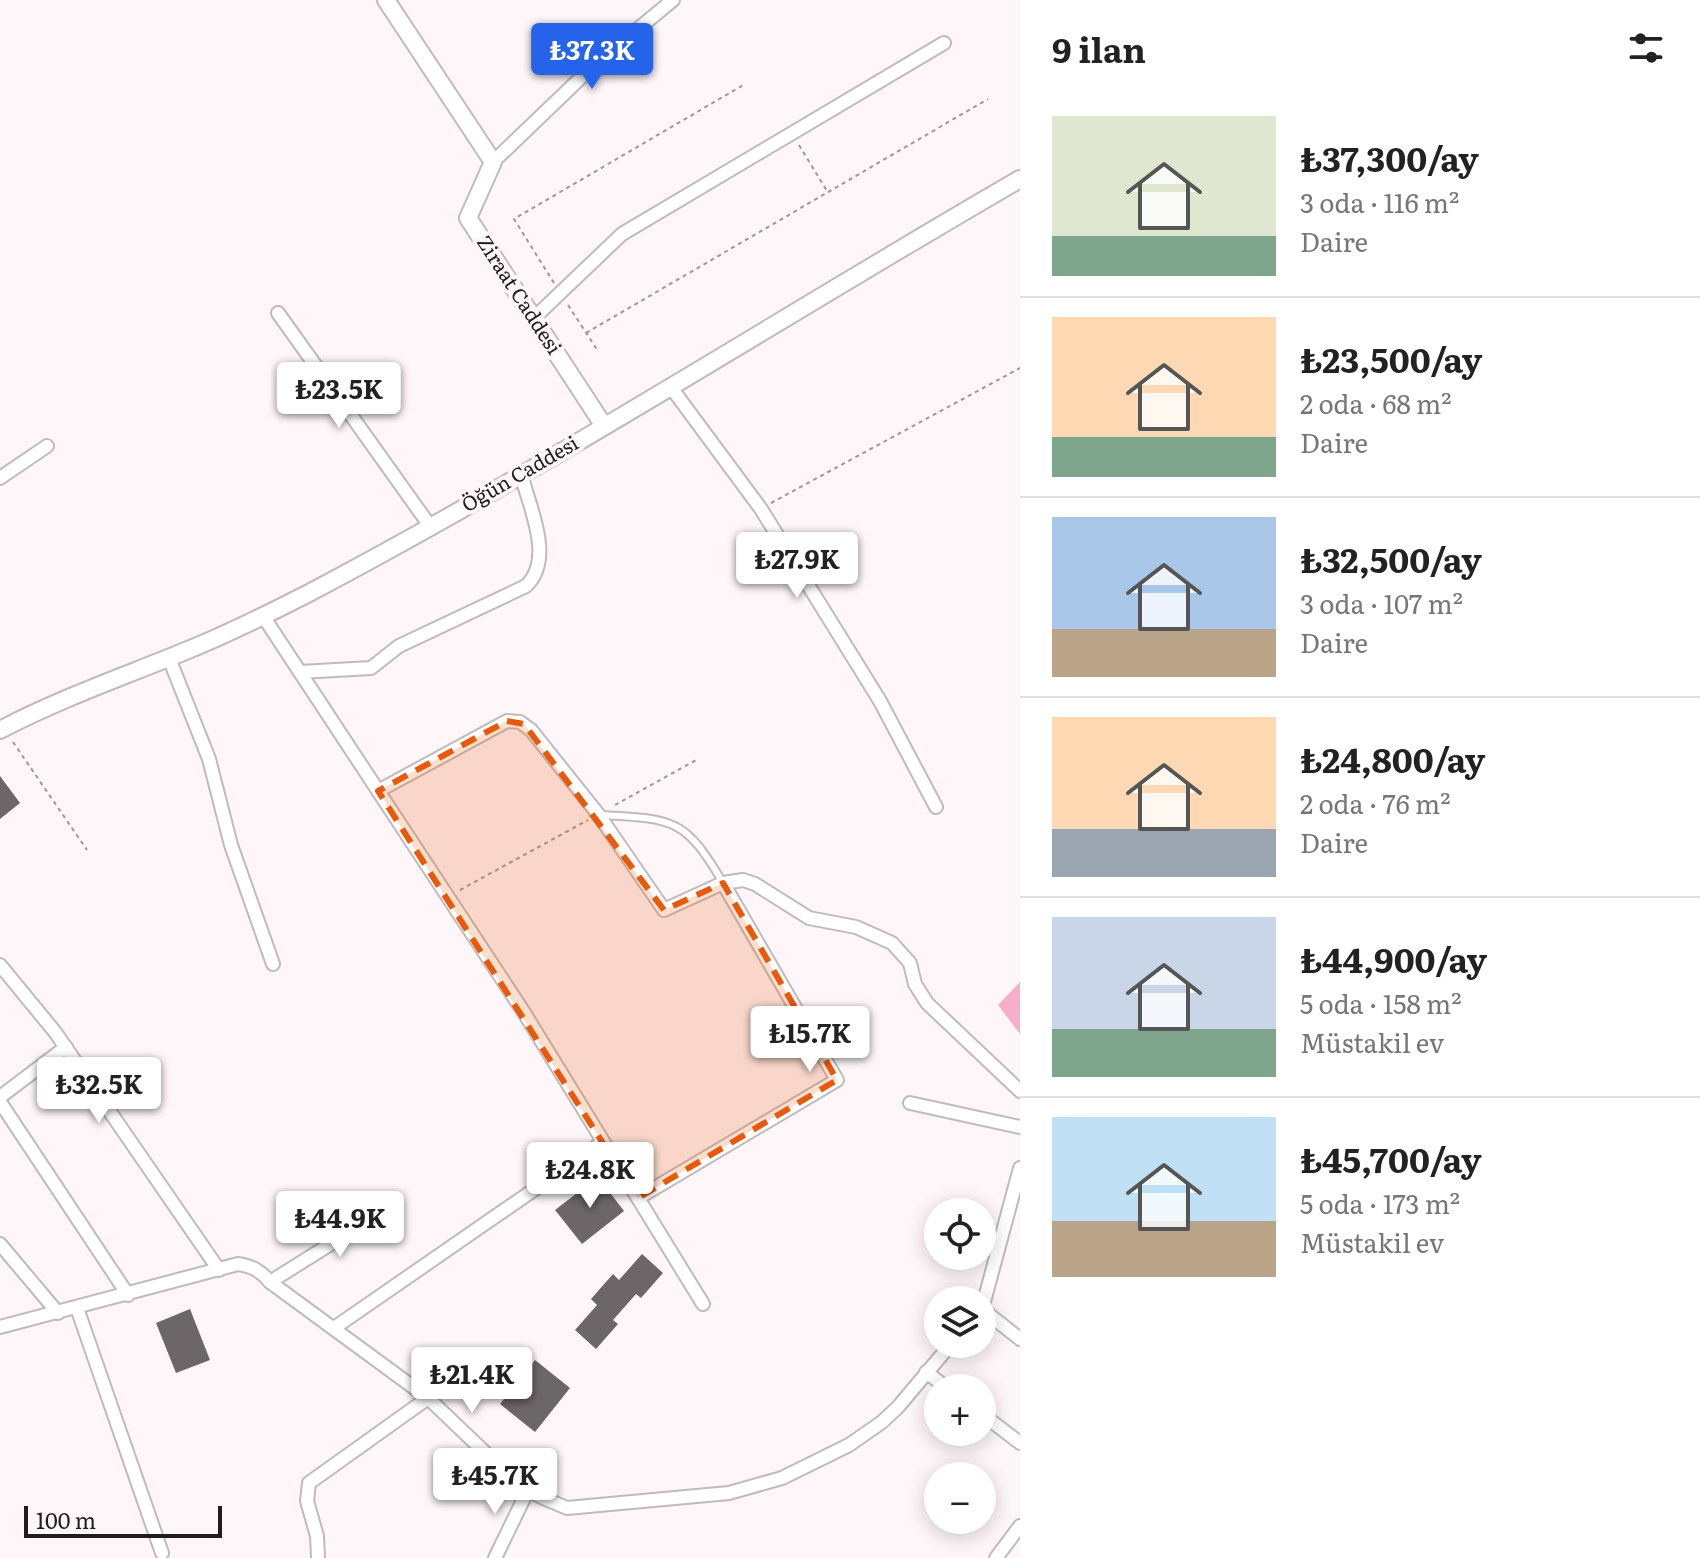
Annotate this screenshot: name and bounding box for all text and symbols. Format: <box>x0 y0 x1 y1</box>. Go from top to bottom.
pin: ₺37.3K <box>527 23 657 91</box>
text: 9 ilan <box>1052 23 1146 73</box>
icon: filters <box>1624 26 1668 70</box>
text: ₺37.3K <box>549 29 635 68</box>
text: ₺37,300/ay <box>1300 132 1479 182</box>
icon: home <box>1116 148 1212 244</box>
text: 3 oda · 116 m² <box>1300 182 1459 221</box>
text: Daire <box>1300 221 1368 260</box>
street label: Ziraat Caddesi <box>471 228 571 360</box>
text: ₺23,500/ay <box>1300 333 1482 383</box>
icon: home <box>1116 349 1212 445</box>
pin: ₺23.5K <box>274 362 404 430</box>
text: ₺23.5K <box>295 368 383 407</box>
text: 2 oda · 68 m² <box>1300 383 1452 422</box>
text: Daire <box>1300 422 1368 461</box>
street label: Öğün Caddesi <box>455 426 583 518</box>
pin: ₺27.9K <box>732 532 862 600</box>
text: ₺32,500/ay <box>1300 533 1482 583</box>
text: ₺27.9K <box>754 538 840 577</box>
icon: home <box>1116 549 1212 645</box>
text: 3 oda · 107 m² <box>1300 583 1463 622</box>
text: Daire <box>1300 622 1368 661</box>
text: ₺24,800/ay <box>1300 733 1485 783</box>
icon: home <box>1116 749 1212 845</box>
text: 2 oda · 76 m² <box>1300 783 1451 822</box>
text: Daire <box>1300 822 1368 861</box>
text: ₺44,900/ay <box>1300 933 1487 983</box>
icon: home <box>1116 949 1212 1045</box>
text: 5 oda · 158 m² <box>1300 983 1462 1022</box>
pin: ₺15.7K <box>745 1006 875 1074</box>
text: ₺15.7K <box>769 1012 851 1051</box>
text: Müstakil ev <box>1300 1022 1444 1061</box>
pin: ₺32.5K <box>34 1057 164 1125</box>
text: ₺32.5K <box>55 1063 143 1102</box>
text: ₺45,700/ay <box>1300 1133 1481 1183</box>
pin: ₺24.8K <box>525 1142 655 1210</box>
text: ₺24.8K <box>545 1148 635 1187</box>
icon: home <box>1116 1149 1212 1245</box>
text: 5 oda · 173 m² <box>1300 1183 1460 1222</box>
pin: ₺44.9K <box>275 1191 405 1259</box>
text: ₺44.9K <box>294 1197 386 1236</box>
map controls <box>924 1198 996 1534</box>
button: locate <box>924 1198 996 1270</box>
text: Müstakil ev <box>1300 1222 1444 1261</box>
button: layers <box>924 1286 996 1358</box>
pin: ₺21.4K <box>407 1347 537 1415</box>
text: ₺21.4K <box>429 1353 515 1392</box>
button: + <box>924 1374 996 1446</box>
pin: ₺45.7K <box>430 1448 560 1516</box>
text: ₺45.7K <box>451 1454 539 1493</box>
button: − <box>924 1462 996 1534</box>
scale bar <box>24 1502 222 1538</box>
text: 100 m <box>36 1503 96 1536</box>

